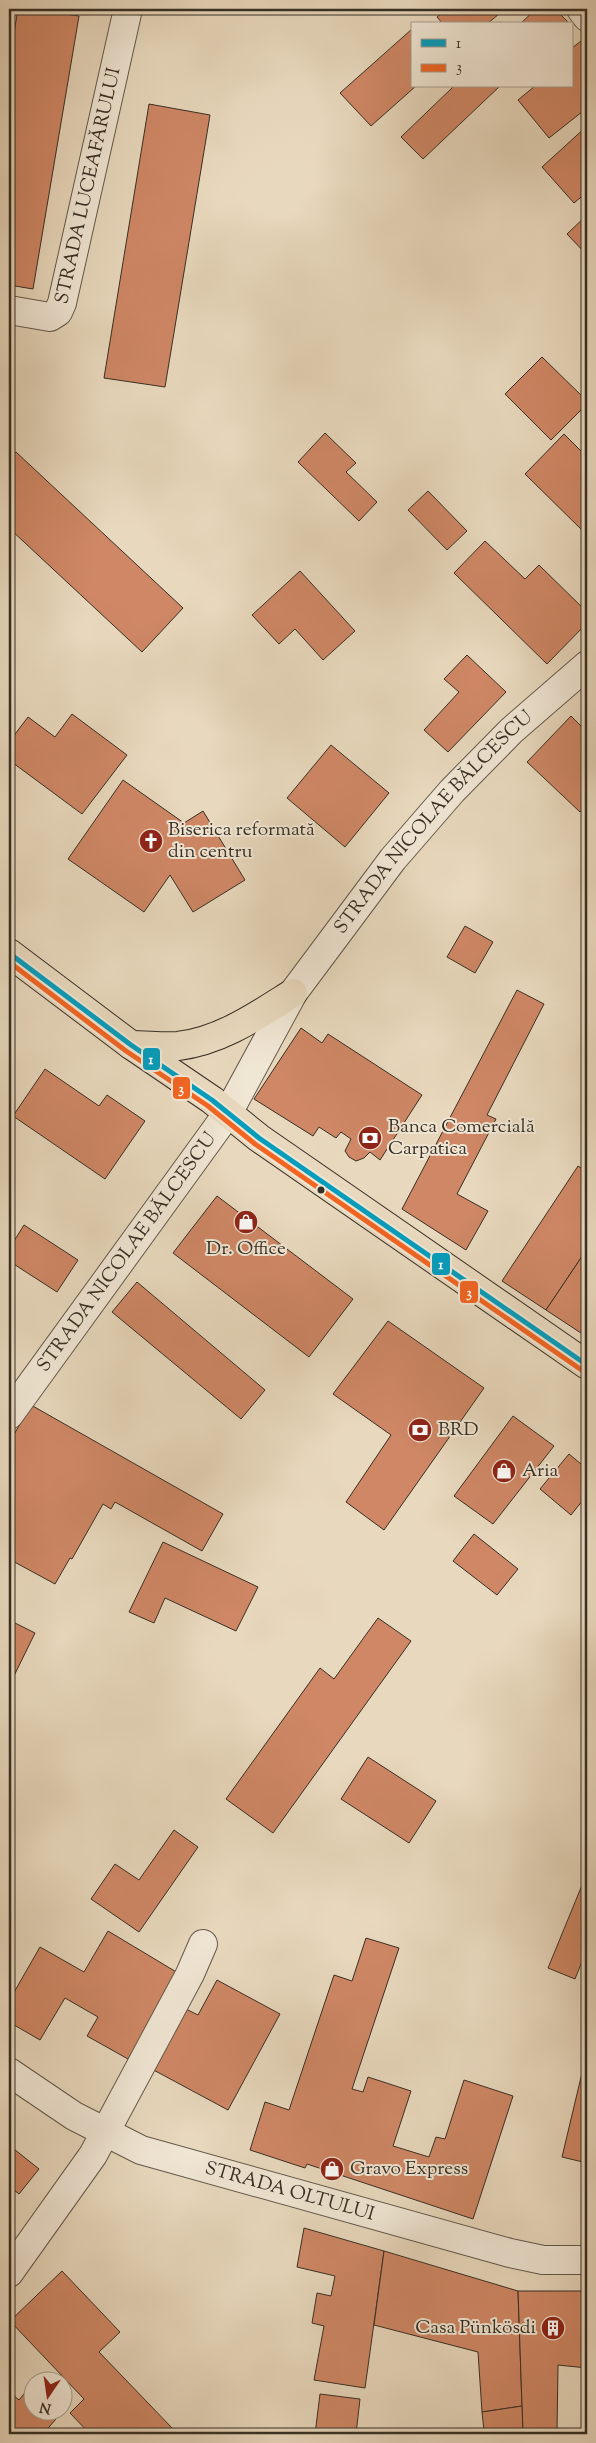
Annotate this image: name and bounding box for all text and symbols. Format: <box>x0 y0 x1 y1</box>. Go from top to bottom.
legend <box>411 22 574 88</box>
text: 1 <box>456 34 461 55</box>
text: 3 <box>456 58 462 79</box>
street label: STRADA LUCEAFĂRULUI <box>49 65 128 307</box>
street label: STRADA NICOLAE BĂLCESCU <box>328 704 539 940</box>
place label: Biserica reformată din centru <box>168 817 315 866</box>
church icon: Biserica reformată din centru <box>138 828 164 854</box>
line badge: 1 <box>142 1047 161 1071</box>
text: 1 <box>149 1051 154 1071</box>
line badge: 3 <box>172 1076 191 1100</box>
text: 3 <box>178 1080 184 1100</box>
place label: Banca Comercială Carpatica <box>388 1114 535 1163</box>
bank icon: Banca Comercială Carpatica <box>357 1125 383 1151</box>
street label: STRADA NICOLAE BĂLCESCU <box>31 1127 223 1378</box>
unlabelled marker <box>316 1185 326 1195</box>
shop icon: Dr. Office <box>233 1209 259 1235</box>
place label: Dr. Office <box>206 1236 286 1263</box>
line badge: 1 <box>431 1252 451 1276</box>
text: 1 <box>439 1256 444 1276</box>
line badge: 3 <box>459 1280 479 1304</box>
text: 3 <box>466 1284 472 1304</box>
bank icon: BRD <box>407 1417 433 1443</box>
place label: BRD <box>438 1417 479 1444</box>
shop icon: Aria <box>491 1458 517 1484</box>
place label: Aria <box>522 1458 559 1485</box>
street label: STRADA OLTULUI <box>202 2155 378 2228</box>
shop icon: Gravo Express <box>319 2156 345 2182</box>
place label: Gravo Express <box>350 2156 468 2183</box>
place label: Casa Pünkösdi <box>415 2315 536 2342</box>
building icon: Casa Pünkösdi <box>540 2315 566 2341</box>
north arrow <box>22 2370 72 2420</box>
text: N <box>38 2396 53 2418</box>

